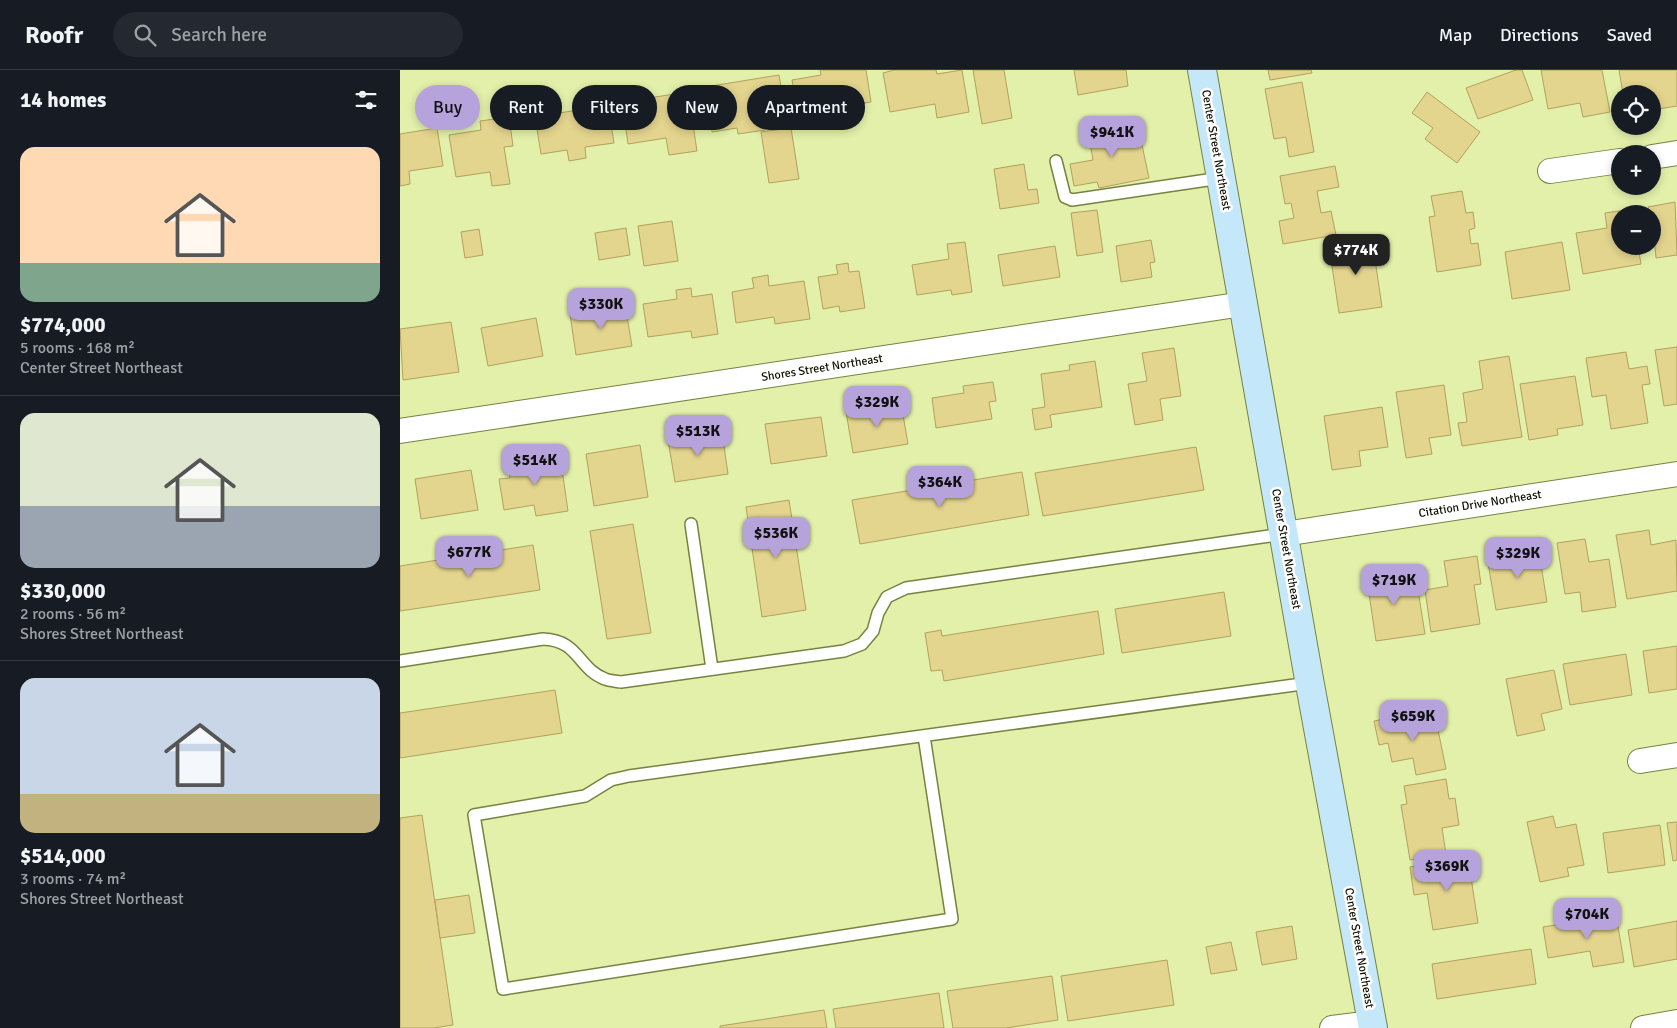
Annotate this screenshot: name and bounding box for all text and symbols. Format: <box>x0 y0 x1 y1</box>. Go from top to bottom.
search box <box>113 12 463 57</box>
text: Roofr <box>25 20 83 50</box>
icon: search <box>131 21 159 49</box>
text: Search here <box>171 23 267 47</box>
text: Map <box>1439 24 1472 46</box>
text: Directions <box>1500 24 1579 46</box>
text: Saved <box>1607 24 1652 46</box>
chip: Buy <box>415 85 480 130</box>
chip: Rent <box>490 85 562 130</box>
chip: Filters <box>572 85 657 130</box>
chip: New <box>667 85 737 130</box>
chip: Apartment <box>747 85 865 130</box>
map controls <box>1611 85 1661 255</box>
button: locate <box>1611 85 1661 135</box>
icon: filters <box>352 86 380 114</box>
text: 14 homes <box>20 87 106 113</box>
street label: Center Street Northeast <box>1198 89 1234 211</box>
pin: $941K <box>1077 116 1147 158</box>
text: $941K <box>1090 122 1134 142</box>
button: + <box>1611 145 1661 195</box>
icon: home <box>155 180 245 270</box>
button: − <box>1611 205 1661 255</box>
pin: $774K <box>1321 234 1391 276</box>
text: $774K <box>1334 240 1378 260</box>
pin: $330K <box>566 288 636 330</box>
text: $330K <box>579 294 623 314</box>
text: $774,000 <box>20 312 106 338</box>
text: 5 rooms · 168 m² <box>20 338 135 358</box>
street label: Shores Street Northeast <box>760 351 884 385</box>
text: Center Street Northeast <box>20 358 183 378</box>
pin: $329K <box>842 386 912 428</box>
text: $329K <box>855 392 899 412</box>
pin: $513K <box>663 414 733 457</box>
text: $513K <box>676 421 720 441</box>
pin: $514K <box>500 444 570 486</box>
icon: home <box>155 445 245 535</box>
text: $514K <box>513 450 557 470</box>
pin: $364K <box>905 466 975 508</box>
text: $364K <box>918 472 962 492</box>
street label: Citation Drive Northeast <box>1417 487 1543 521</box>
street label: Center Street Northeast <box>1268 488 1304 610</box>
pin: $536K <box>741 516 811 559</box>
text: $536K <box>754 523 798 543</box>
pin: $677K <box>434 536 504 578</box>
pin: $329K <box>1483 536 1553 579</box>
text: $677K <box>447 542 491 562</box>
text: $329K <box>1496 543 1540 563</box>
pin: $719K <box>1359 564 1429 606</box>
text: $719K <box>1372 570 1416 590</box>
text: $330,000 <box>20 578 106 604</box>
text: 2 rooms · 56 m² <box>20 604 126 624</box>
text: Shores Street Northeast <box>20 624 184 644</box>
pin: $659K <box>1378 700 1448 742</box>
text: $659K <box>1391 706 1435 726</box>
icon: home <box>155 710 245 800</box>
text: $514,000 <box>20 843 106 869</box>
pin: $369K <box>1412 850 1482 892</box>
text: $369K <box>1425 856 1469 876</box>
text: 3 rooms · 74 m² <box>20 869 126 889</box>
street label: Center Street Northeast <box>1341 887 1377 1009</box>
text: Shores Street Northeast <box>20 889 184 909</box>
pin: $704K <box>1552 898 1622 940</box>
text: $704K <box>1565 904 1609 924</box>

